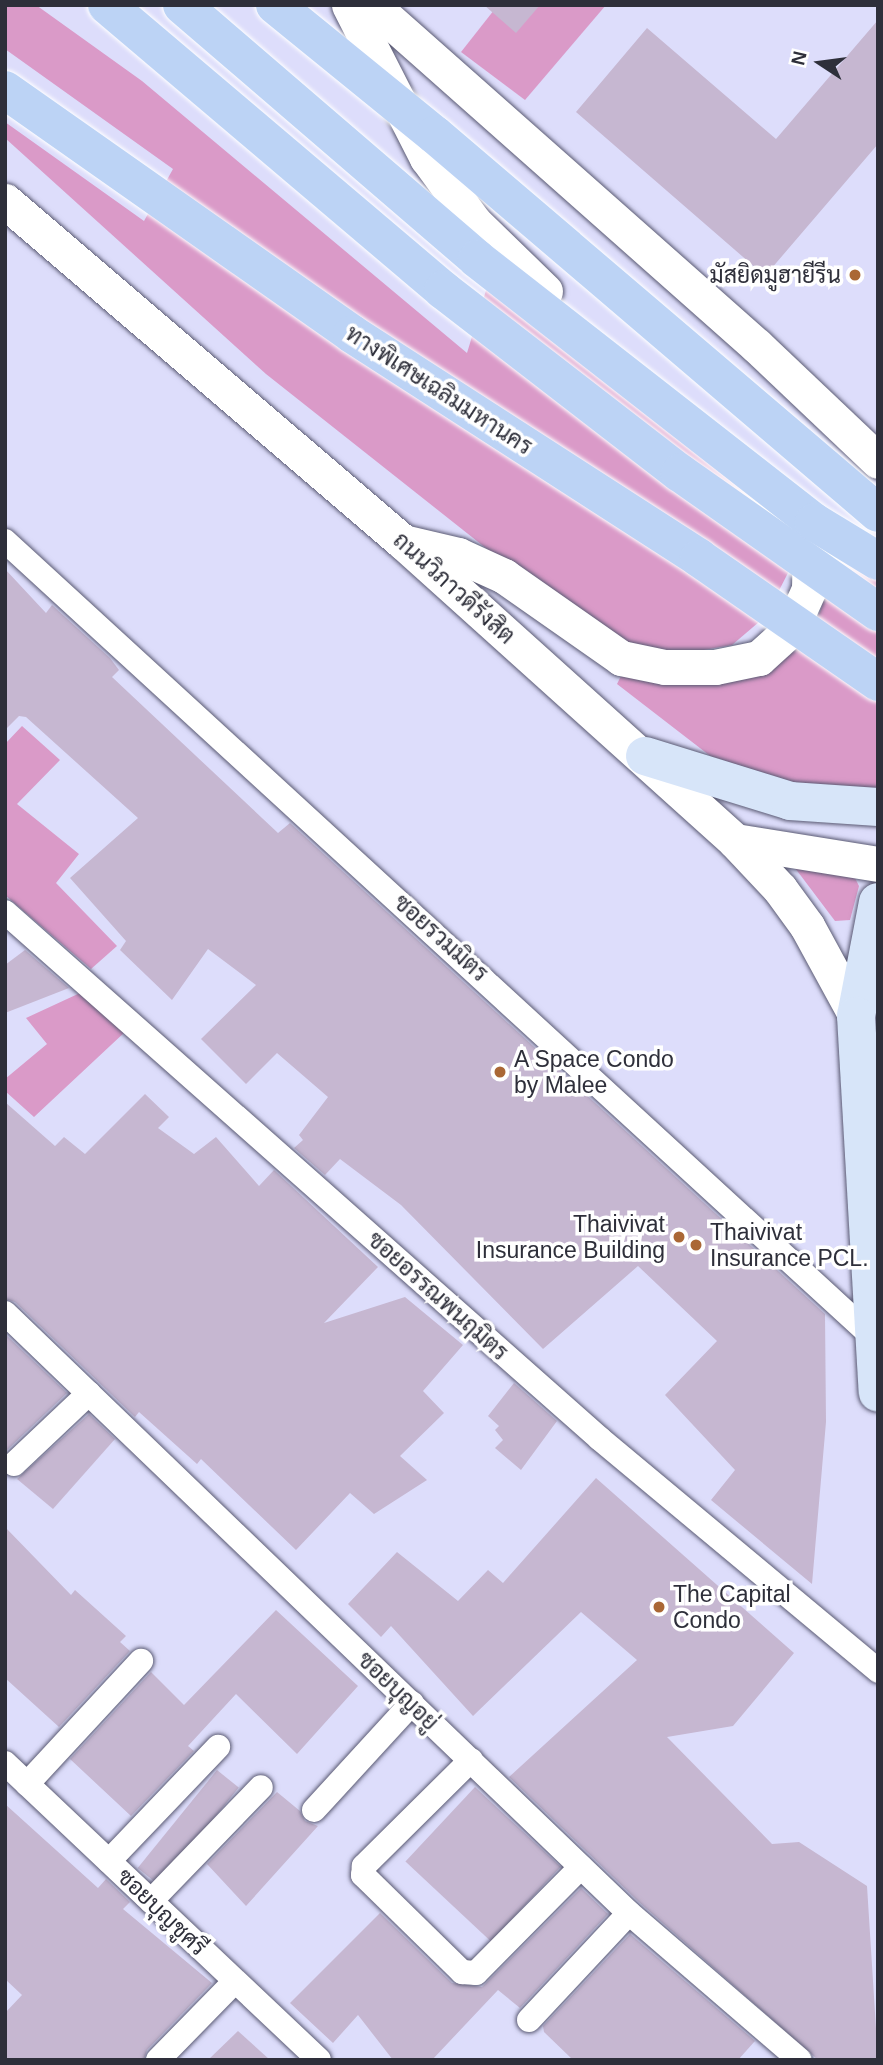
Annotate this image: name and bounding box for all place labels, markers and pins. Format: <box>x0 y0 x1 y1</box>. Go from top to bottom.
place label: มัสยิดมูฮายีรีน <box>710 261 841 289</box>
marker: มัสยิดมูฮายีรีน <box>847 267 863 283</box>
place label: A Space Condo by Malee <box>514 1045 675 1099</box>
marker: A Space Condo by Malee <box>492 1064 508 1080</box>
place label: Thaivivat Insurance Building <box>476 1210 665 1264</box>
place label: Thaivivat Insurance PCL. <box>710 1218 869 1272</box>
marker: Thaivivat Insurance Building <box>671 1229 687 1245</box>
marker: Thaivivat Insurance PCL. <box>688 1237 704 1253</box>
place label: The Capital Condo <box>673 1580 791 1634</box>
marker: The Capital Condo <box>651 1599 667 1615</box>

